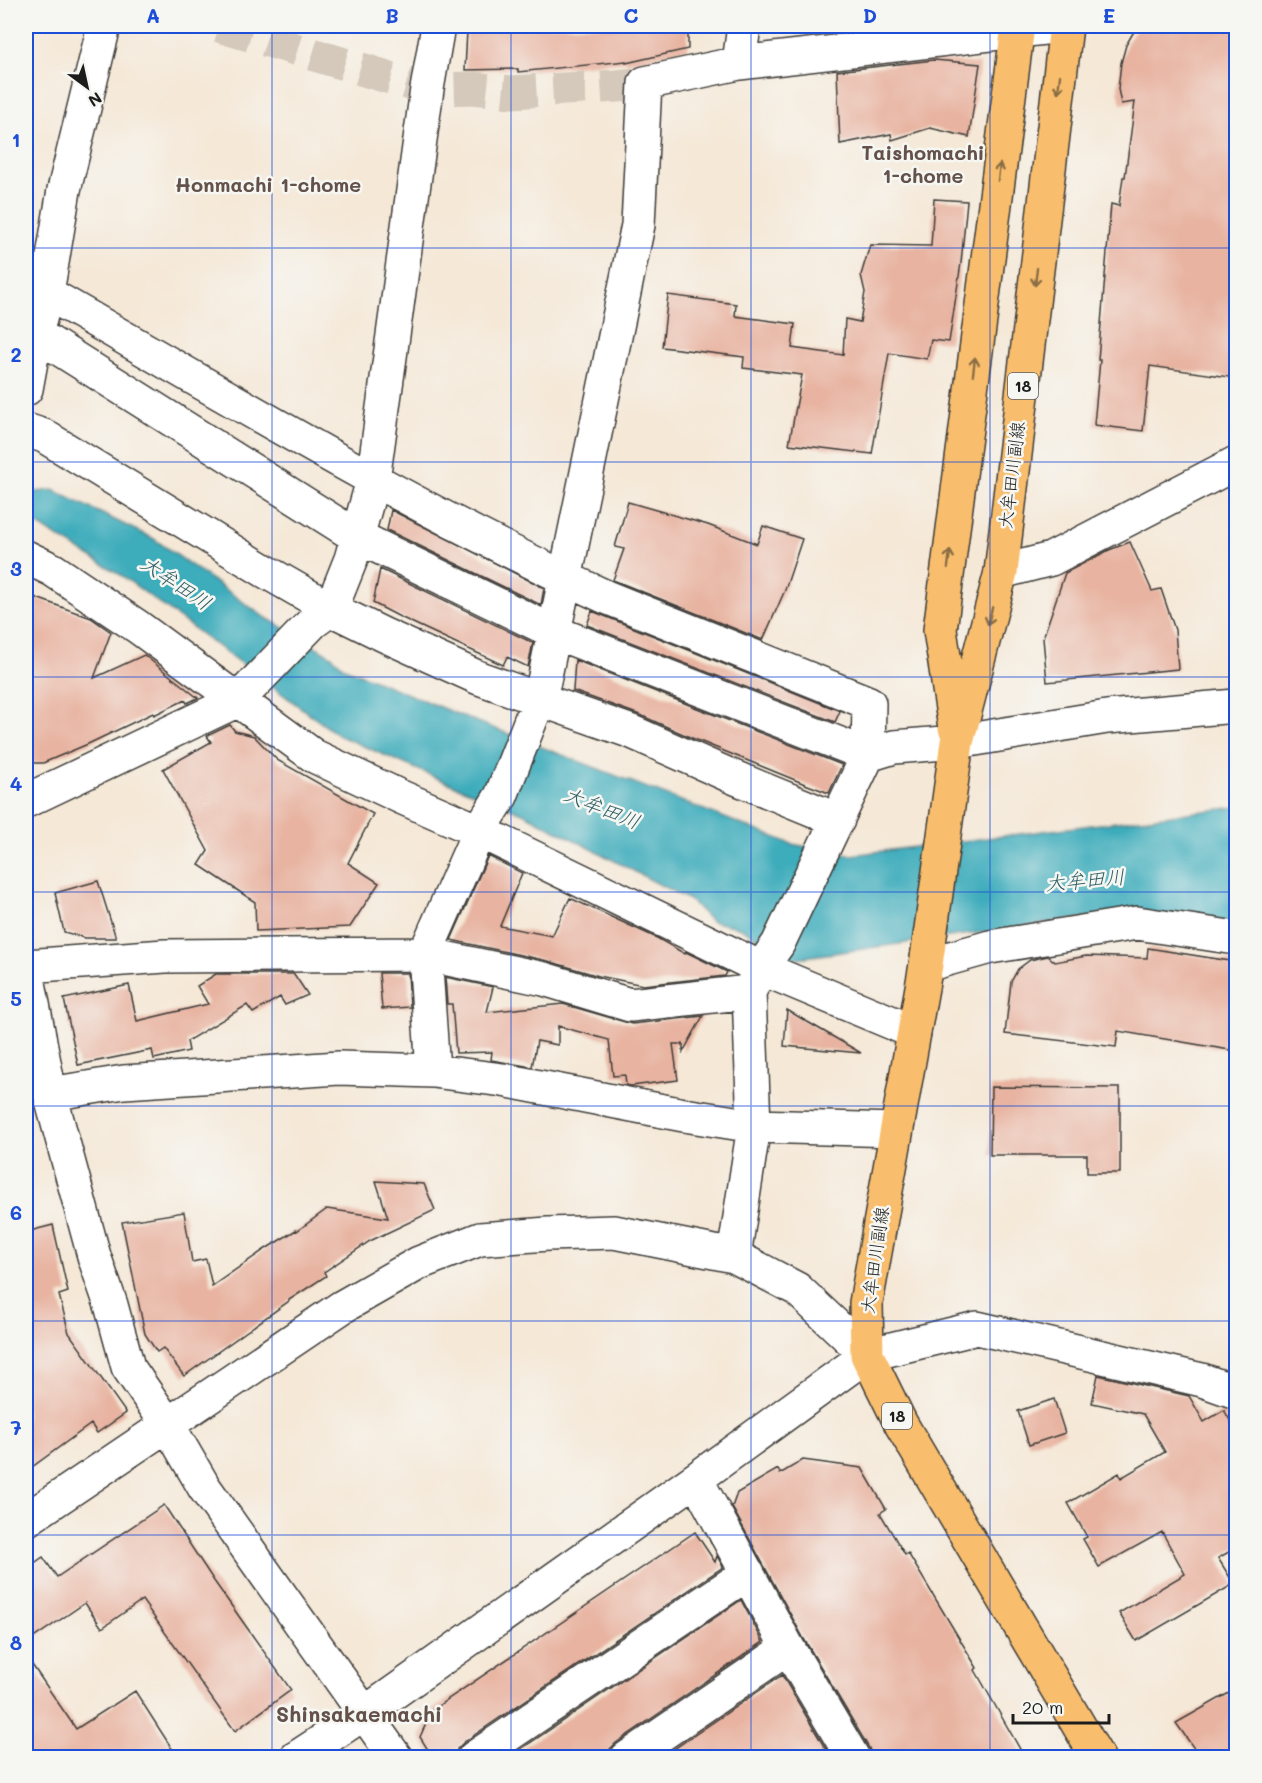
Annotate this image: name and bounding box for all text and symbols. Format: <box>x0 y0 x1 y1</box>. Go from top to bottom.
text: A <box>146 2 160 28</box>
text: B <box>385 2 399 28</box>
text: C <box>624 2 639 28</box>
text: D <box>863 2 877 28</box>
text: E <box>1103 2 1115 28</box>
north arrow <box>57 57 117 117</box>
one-way arrow <box>1054 73 1065 93</box>
text: N <box>85 88 106 112</box>
text: 1 <box>12 126 20 152</box>
district label: Taishomachi 1-chome <box>861 139 985 188</box>
one-way arrow <box>993 163 1004 183</box>
district label: Honmachi 1-chome <box>175 171 361 197</box>
one-way arrow <box>1030 267 1041 287</box>
text: 2 <box>10 341 22 367</box>
one-way arrow <box>968 356 979 376</box>
road number: 18 <box>1008 373 1038 399</box>
street label: 大牟田川副線 <box>993 420 1029 530</box>
water label: 大牟田川 <box>136 549 217 615</box>
one-way arrow <box>943 550 954 570</box>
text: 3 <box>10 555 22 581</box>
one-way arrow <box>983 606 995 625</box>
text: 4 <box>10 770 23 796</box>
water label: 大牟田川 <box>560 780 644 834</box>
water label: 大牟田川 <box>1044 863 1126 895</box>
text: 5 <box>10 985 22 1011</box>
text: 6 <box>10 1199 22 1225</box>
street label: 大牟田川副線 <box>855 1205 893 1315</box>
road number: 18 <box>882 1403 912 1429</box>
text: 7 <box>10 1414 22 1440</box>
text: 8 <box>10 1629 22 1655</box>
scale bar <box>1013 1687 1109 1725</box>
text: 20 m <box>1022 1695 1063 1719</box>
district label: Shinsakaemachi <box>276 1700 442 1727</box>

